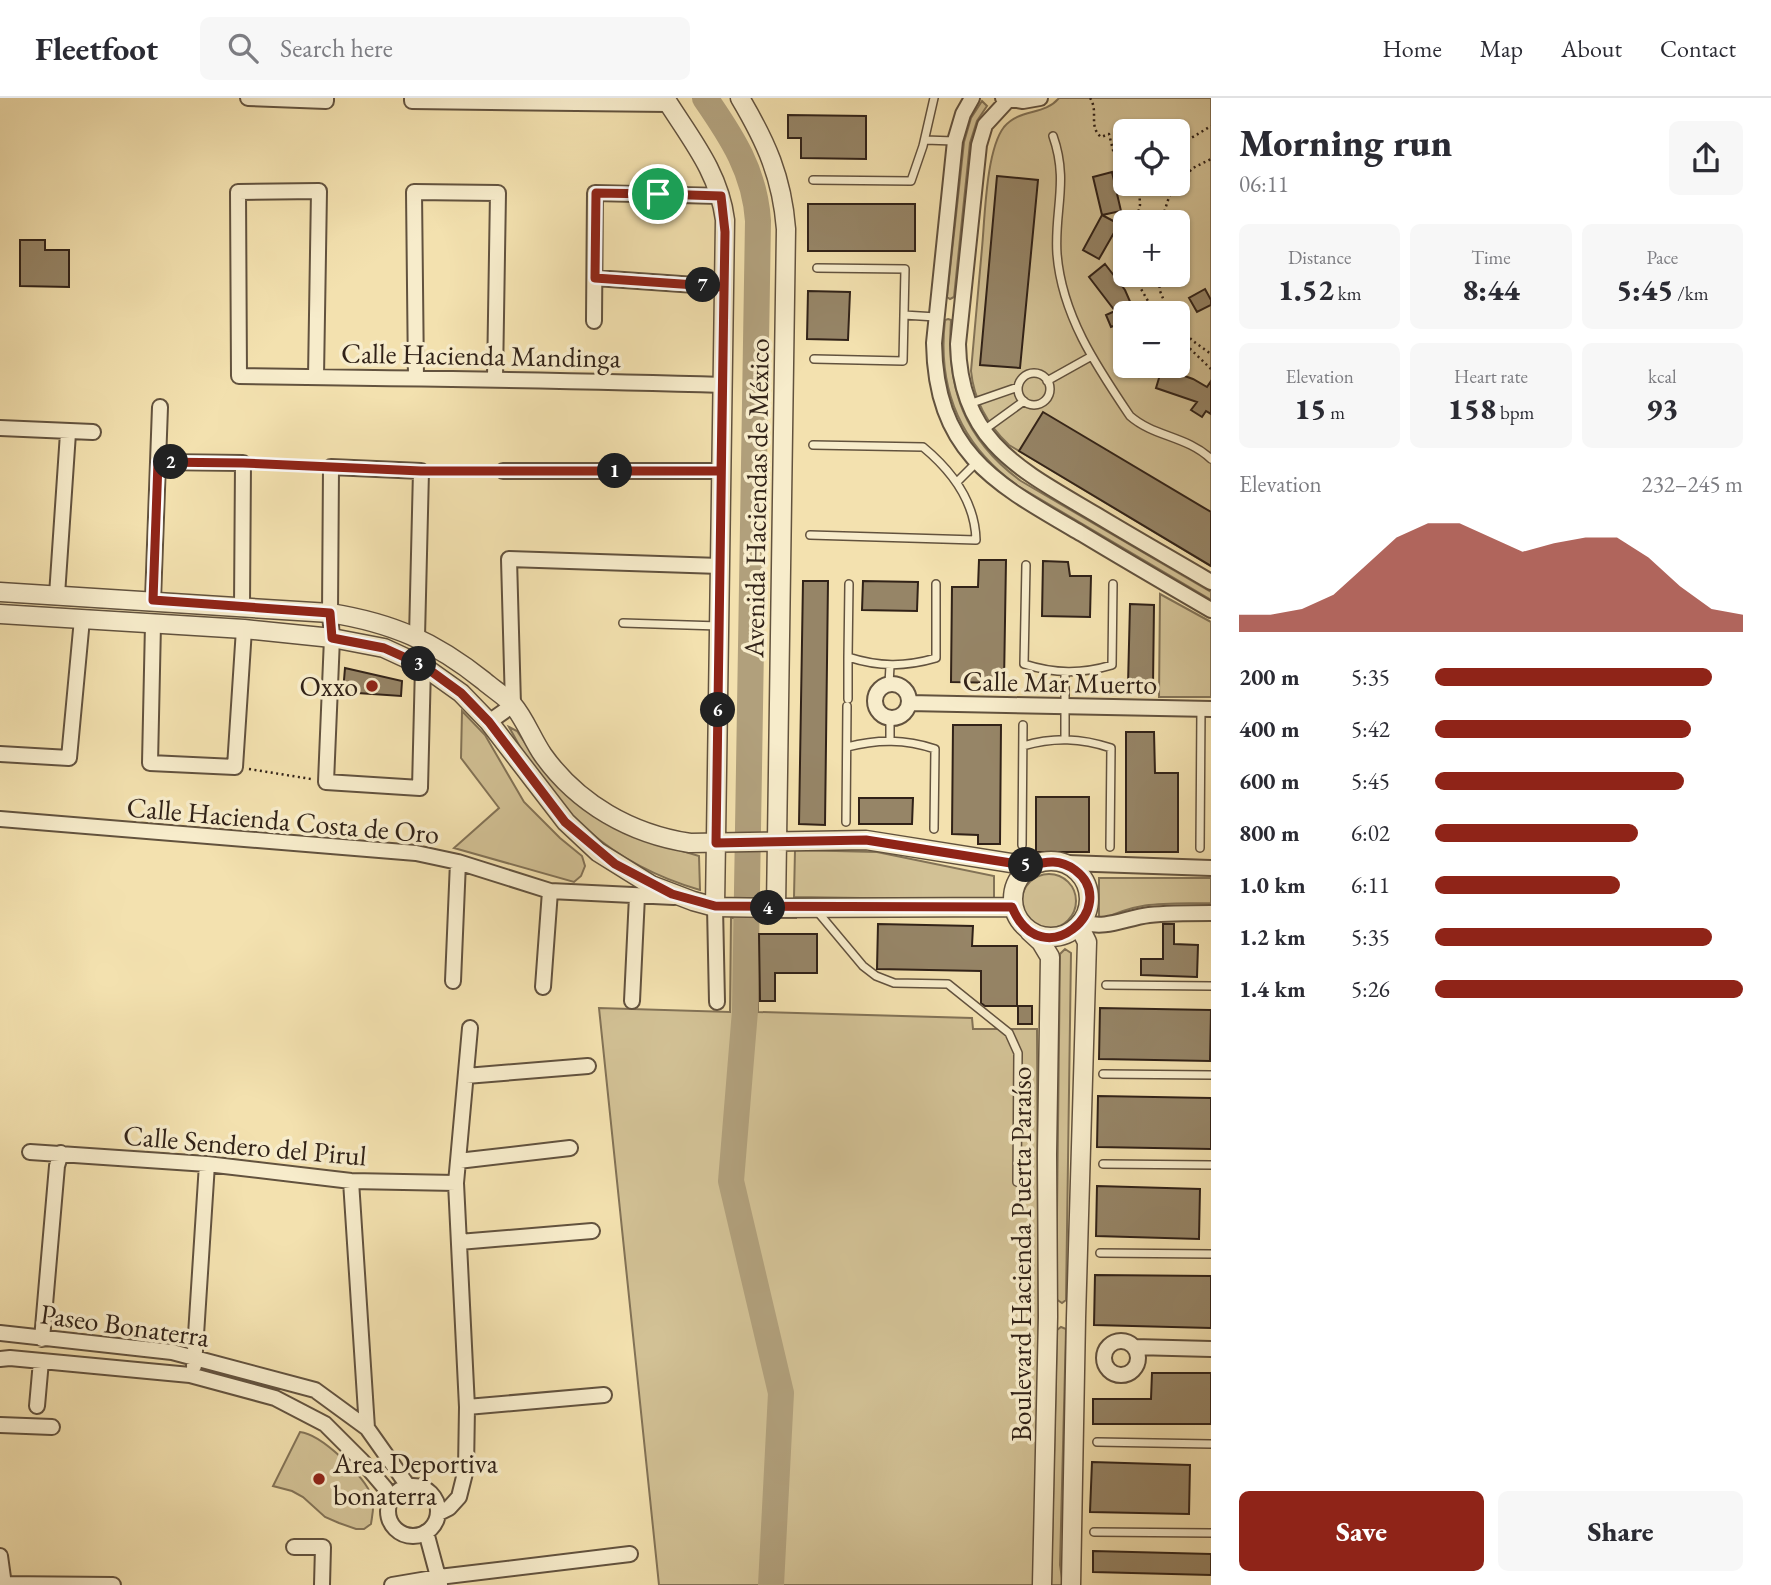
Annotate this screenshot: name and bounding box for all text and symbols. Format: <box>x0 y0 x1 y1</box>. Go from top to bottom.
search box <box>200 17 690 80</box>
text: Fleetfoot <box>35 27 158 70</box>
icon: search <box>224 29 262 67</box>
text: Search here <box>280 31 393 65</box>
text: Home <box>1382 33 1442 64</box>
text: Map <box>1480 33 1523 64</box>
text: About <box>1561 33 1622 64</box>
text: Contact <box>1660 33 1736 64</box>
text: Morning run <box>1239 118 1452 167</box>
map controls <box>1113 119 1190 378</box>
button: locate <box>1113 119 1190 196</box>
button: share <box>1669 121 1743 195</box>
pin <box>628 164 688 224</box>
text: 06:11 <box>1239 169 1289 199</box>
icon: arrive <box>639 175 677 213</box>
button: + <box>1113 210 1190 287</box>
text: Distance <box>1288 245 1351 270</box>
text: Time <box>1471 245 1511 270</box>
text: Pace <box>1646 245 1678 270</box>
pin: 7 <box>686 268 720 302</box>
text: 1.52 <box>1278 270 1334 309</box>
text: 8:44 <box>1462 270 1520 309</box>
text: 5:45 <box>1616 270 1673 309</box>
text: 7 <box>697 272 708 297</box>
text: km <box>1334 281 1361 306</box>
text: /km <box>1673 281 1709 306</box>
button: − <box>1113 301 1190 378</box>
street label: Calle Hacienda Mandinga <box>341 335 622 375</box>
street label: Avenida Haciendas de México <box>735 338 777 659</box>
text: Elevation <box>1285 364 1354 389</box>
text: Heart rate <box>1454 364 1528 389</box>
text: kcal <box>1648 364 1677 389</box>
text: 15 <box>1294 389 1327 428</box>
text: 158 <box>1448 389 1496 428</box>
text: 93 <box>1646 389 1679 428</box>
text: m <box>1327 400 1345 425</box>
text: bpm <box>1496 400 1534 425</box>
pin: 2 <box>154 444 188 480</box>
text: 2 <box>165 449 176 474</box>
pin: 1 <box>598 454 632 488</box>
text: 1 <box>609 458 620 483</box>
text: Elevation <box>1239 469 1322 499</box>
text: 232–245 m <box>1642 469 1743 499</box>
pin: 3 <box>402 646 436 682</box>
text: 3 <box>413 651 424 676</box>
street label: Calle Mar Muerto <box>962 662 1158 702</box>
text: 200 m <box>1239 662 1300 692</box>
text: 5:35 <box>1351 662 1390 692</box>
place label: Oxxo <box>299 668 358 704</box>
marker: Oxxo <box>364 678 380 694</box>
pin: 6 <box>700 692 736 728</box>
text: 6 <box>712 697 723 722</box>
text: 400 m <box>1239 714 1300 744</box>
text: 5:42 <box>1351 714 1390 744</box>
text: 600 m <box>1239 766 1300 796</box>
text: 5:45 <box>1351 766 1390 796</box>
street label: Calle Hacienda Costa de Oro <box>125 788 441 852</box>
text: 800 m <box>1239 818 1300 848</box>
text: 6:02 <box>1351 818 1390 848</box>
pin: 5 <box>1009 848 1044 882</box>
text: 5 <box>1020 852 1031 877</box>
text: 1.0 km <box>1239 870 1306 900</box>
text: 6:11 <box>1351 870 1390 900</box>
pin: 4 <box>750 890 786 926</box>
text: 4 <box>762 895 773 920</box>
text: 1.2 km <box>1239 922 1306 952</box>
text: 5:35 <box>1351 922 1390 952</box>
text: 1.4 km <box>1239 974 1306 1004</box>
text: 5:26 <box>1351 974 1390 1004</box>
street label: Boulevard Hacienda Puerta Paraíso <box>1003 1066 1039 1442</box>
street label: Calle Sendero del Pirul <box>122 1116 368 1174</box>
street label: Paseo Bonaterra <box>38 1295 213 1355</box>
place label: Area Deportiva bonaterra <box>332 1445 499 1513</box>
marker: Area Deportiva bonaterra <box>311 1471 327 1487</box>
button: Save <box>1239 1491 1484 1571</box>
button: Share <box>1498 1491 1743 1571</box>

